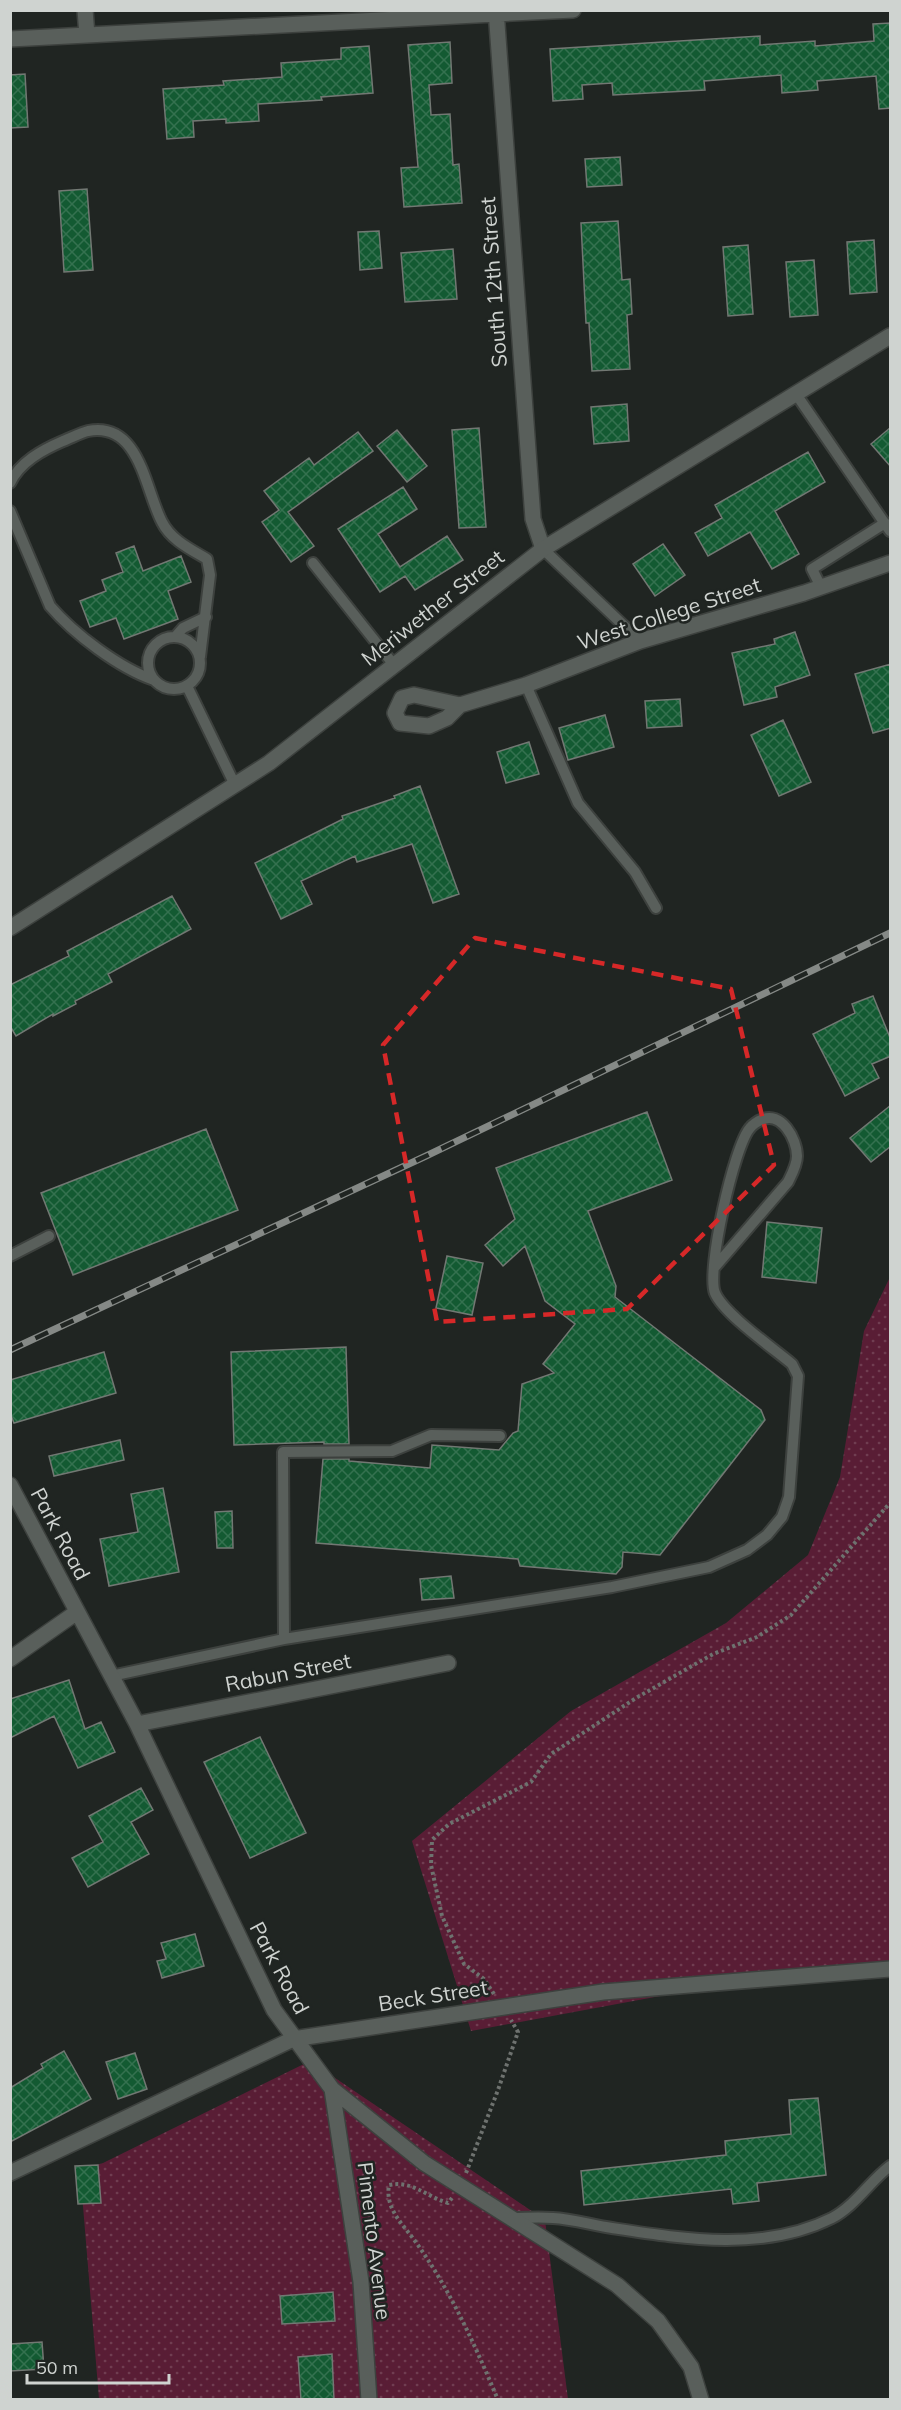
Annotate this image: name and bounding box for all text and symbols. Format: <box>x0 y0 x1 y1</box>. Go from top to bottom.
street label: South 12th Street <box>474 196 512 368</box>
street label: Meriwether Street <box>356 543 509 671</box>
street label: West College Street <box>574 571 764 655</box>
street label: Park Road <box>26 1483 96 1584</box>
street label: Rabun Street <box>223 1647 353 1697</box>
street label: Park Road <box>245 1917 315 2018</box>
street label: Beck Street <box>376 1974 489 2016</box>
street label: Pimento Avenue <box>352 2161 398 2321</box>
scale bar <box>27 2347 170 2385</box>
text: 50 m <box>36 2356 78 2379</box>

